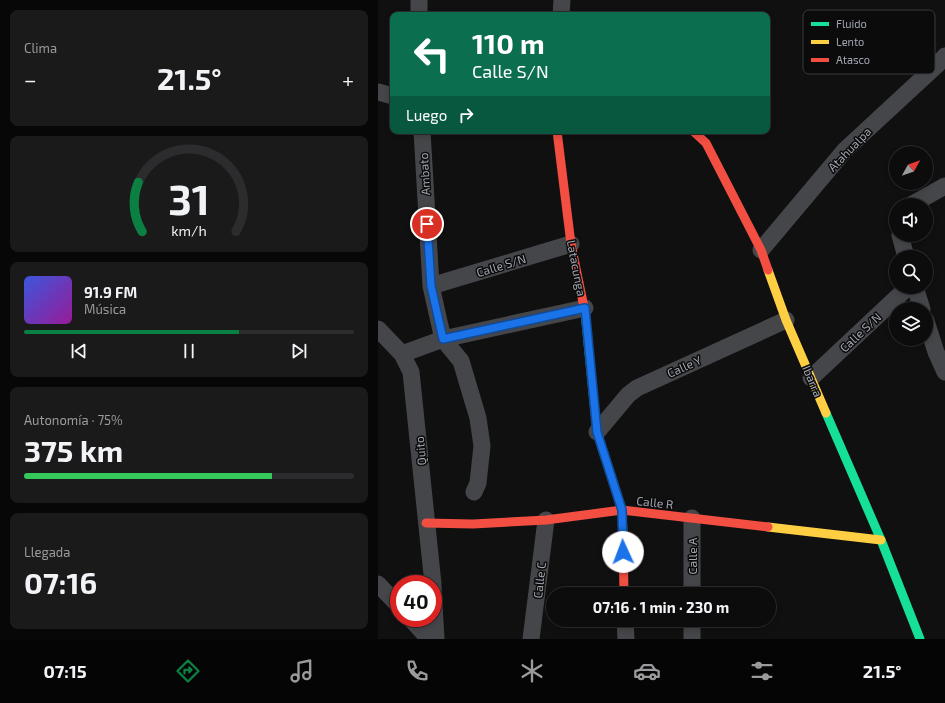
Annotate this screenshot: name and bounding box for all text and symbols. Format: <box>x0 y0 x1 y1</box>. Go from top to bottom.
legend <box>803 10 935 74</box>
text: Fluido <box>836 17 867 30</box>
text: 110 m <box>472 26 545 60</box>
icon: left <box>406 28 458 80</box>
text: Lento <box>836 35 864 48</box>
text: Clima <box>24 40 57 56</box>
text: Atasco <box>836 53 870 66</box>
text: 21.5° <box>157 60 222 96</box>
text: Calle S/N <box>472 60 549 82</box>
text: − <box>24 66 37 92</box>
text: + <box>342 66 354 92</box>
icon: right <box>455 104 477 126</box>
text: Luego <box>406 106 447 124</box>
street label: Atahualpa <box>825 124 873 174</box>
north arrow <box>889 146 933 190</box>
map controls <box>889 146 933 346</box>
street label: Ambato <box>416 152 432 196</box>
text: 31 <box>168 172 210 222</box>
button: sound <box>889 198 933 242</box>
pin <box>410 207 444 241</box>
icon: arrive <box>416 213 438 235</box>
text: km/h <box>171 221 207 238</box>
street label: Latacunga <box>565 239 589 297</box>
button: search <box>889 250 933 294</box>
street label: Calle S/N <box>475 251 527 279</box>
text: 91.9 FM <box>84 283 137 301</box>
text: Música <box>84 301 126 317</box>
button: layers <box>889 302 933 346</box>
street label: Calle S/N <box>837 309 883 355</box>
icon: previous <box>68 340 90 362</box>
icon: pause <box>178 340 200 362</box>
icon: next <box>288 340 310 362</box>
street label: Calle Y <box>665 352 704 380</box>
street label: Ibarra <box>800 363 826 399</box>
text: Autonomía · 75% <box>24 412 123 428</box>
text: 375 km <box>24 432 123 468</box>
street label: Quito <box>412 436 429 466</box>
street label: Calle R <box>636 493 674 511</box>
position arrow <box>602 531 644 573</box>
street label: Calle A <box>685 537 699 574</box>
text: Llegada <box>24 544 70 560</box>
street label: Calle C <box>530 561 548 599</box>
text: 07:16 <box>24 564 97 600</box>
speed limit sign: 40 <box>390 575 442 627</box>
text: 07:16 · 1 min · 230 m <box>593 598 729 616</box>
icon: directions <box>174 657 202 685</box>
icon: music <box>288 657 316 685</box>
icon: phone <box>403 657 431 685</box>
icon: climate <box>518 657 546 685</box>
icon: car <box>633 657 661 685</box>
icon: filters <box>748 657 776 685</box>
text: 07:15 <box>43 660 87 682</box>
text: 21.5° <box>863 660 902 682</box>

